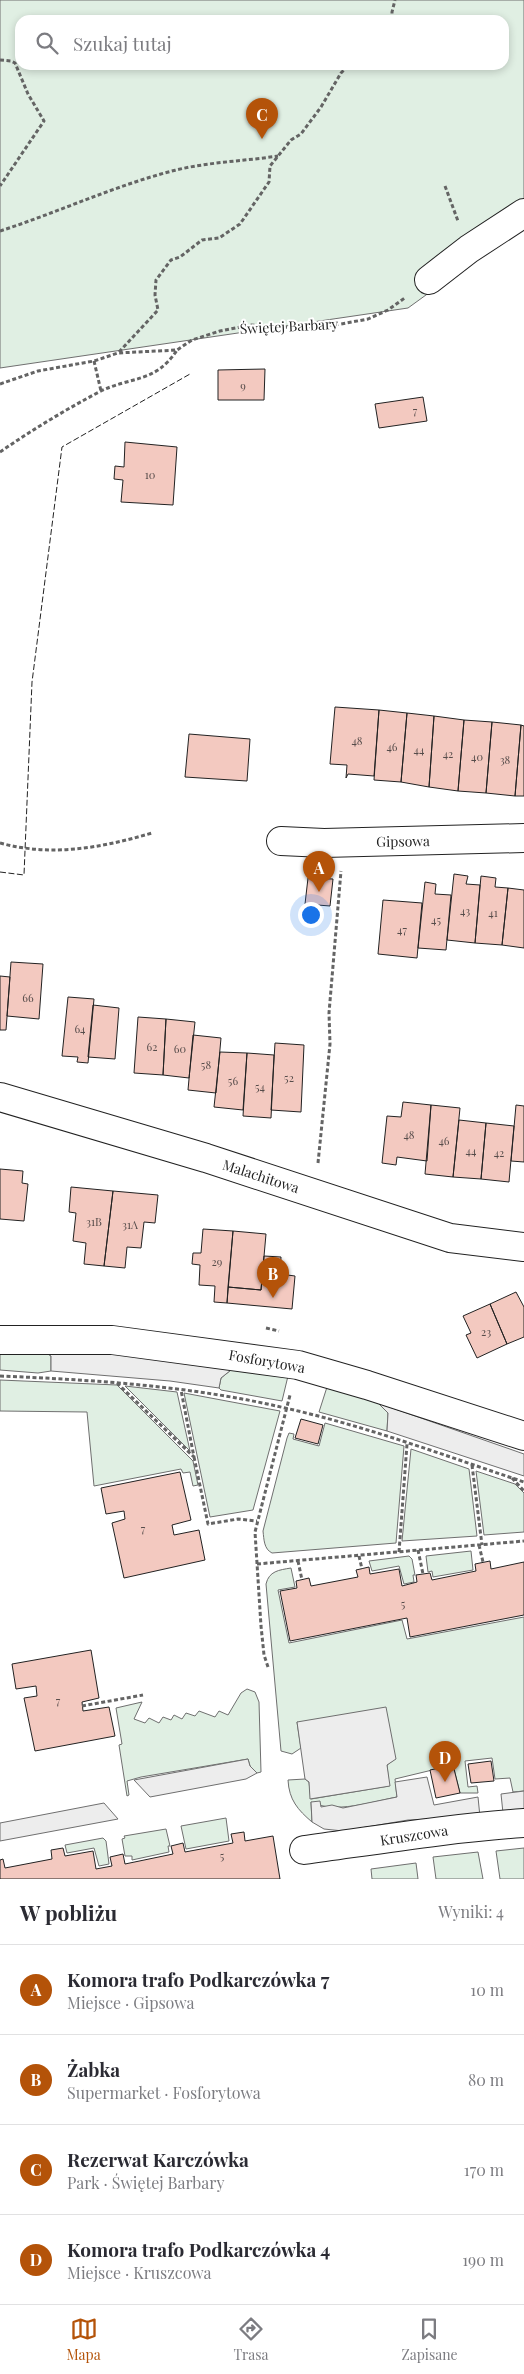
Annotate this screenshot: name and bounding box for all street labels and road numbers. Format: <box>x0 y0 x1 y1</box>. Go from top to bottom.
street label: Świętej Barbary <box>239 314 339 338</box>
street label: Gipsowa <box>376 831 430 851</box>
street label: Malachitowa <box>220 1155 302 1197</box>
street label: Fosforytowa <box>227 1345 307 1377</box>
street label: Kruszcowa <box>379 1820 449 1850</box>

